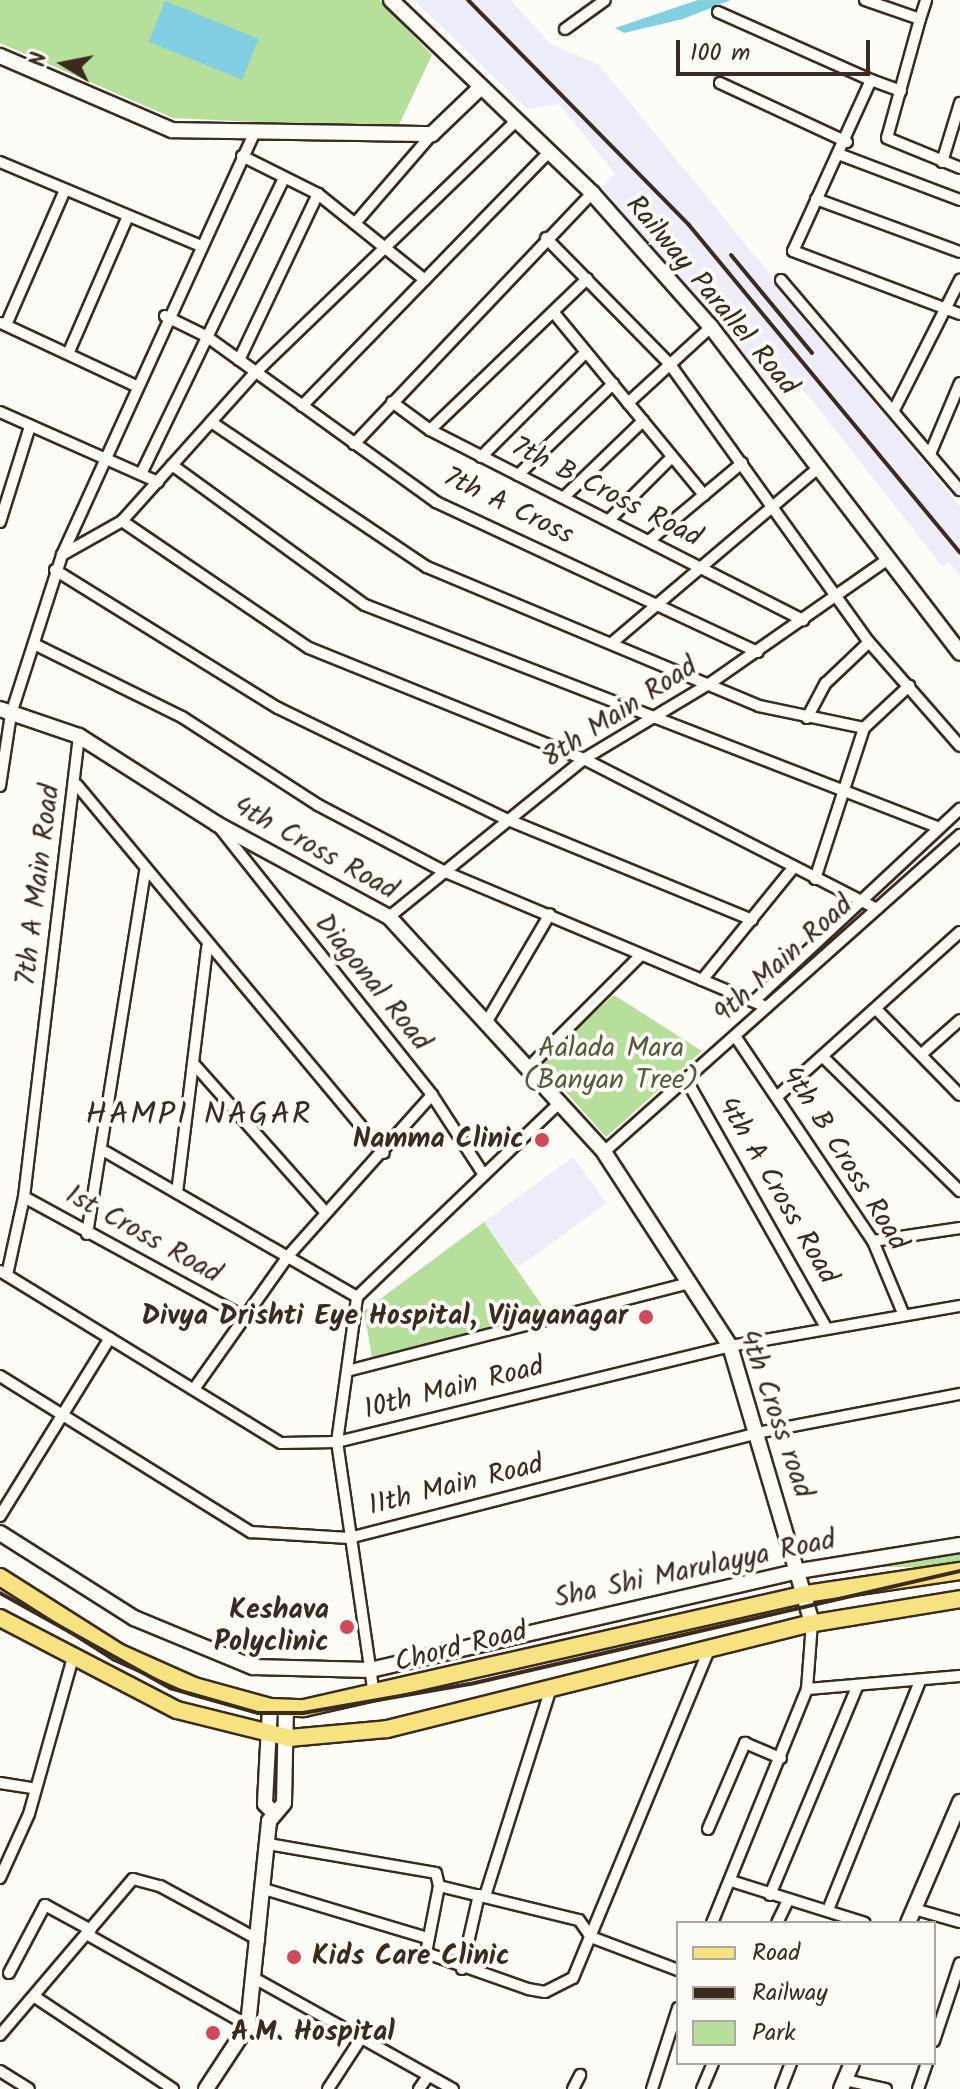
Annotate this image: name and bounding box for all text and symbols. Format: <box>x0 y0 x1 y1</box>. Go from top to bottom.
north arrow <box>24 24 104 104</box>
scale bar <box>680 24 874 74</box>
text: 100 m <box>690 34 750 73</box>
text: N <box>21 50 58 70</box>
street label: Railway Parallel Road <box>618 189 804 403</box>
street label: 7th B Cross Road <box>505 431 707 555</box>
street label: 7th A Cross <box>437 461 579 553</box>
street label: 8th Main Road <box>536 650 704 776</box>
street label: 7th A Main Road <box>10 783 68 987</box>
street label: 4th Cross Road <box>227 790 403 908</box>
street label: 9th Main Road <box>708 889 860 1031</box>
street label: Diagonal Road <box>307 908 437 1058</box>
park label: Aalada Mara (Banyan Tree) <box>523 1032 699 1098</box>
street label: 4th B Cross Road <box>774 1060 914 1258</box>
street label: 4th A Cross Road <box>710 1091 844 1291</box>
district label: HAMPI NAGAR <box>85 1097 313 1135</box>
place label: Namma Clinic <box>353 1123 524 1157</box>
marker: Namma Clinic <box>531 1129 553 1151</box>
street label: 1st Cross Road <box>59 1178 227 1292</box>
place label: Divya Drishti Eye Hospital, Vijayanagar <box>141 1300 628 1334</box>
marker: Divya Drishti Eye Hospital, Vijayanagar <box>635 1306 657 1328</box>
street label: 4th Cross road <box>731 1326 819 1502</box>
street label: 10th Main Road <box>361 1350 547 1428</box>
street label: 11th Main Road <box>365 1448 547 1524</box>
street label: Sha Shi Marulayya Road <box>551 1524 839 1616</box>
place label: Keshava Polyclinic <box>214 1594 329 1660</box>
street label: Chord Road <box>391 1615 531 1681</box>
marker: Keshava Polyclinic <box>336 1616 358 1638</box>
legend <box>676 1921 936 2065</box>
text: Road <box>752 1934 800 1973</box>
place label: Kids Care Clinic <box>312 1940 510 1974</box>
marker: Kids Care Clinic <box>283 1946 305 1968</box>
text: Railway <box>752 1974 828 2013</box>
text: Park <box>752 2014 796 2053</box>
place label: A.M. Hospital <box>231 2016 395 2050</box>
marker: A.M. Hospital <box>202 2022 224 2044</box>

